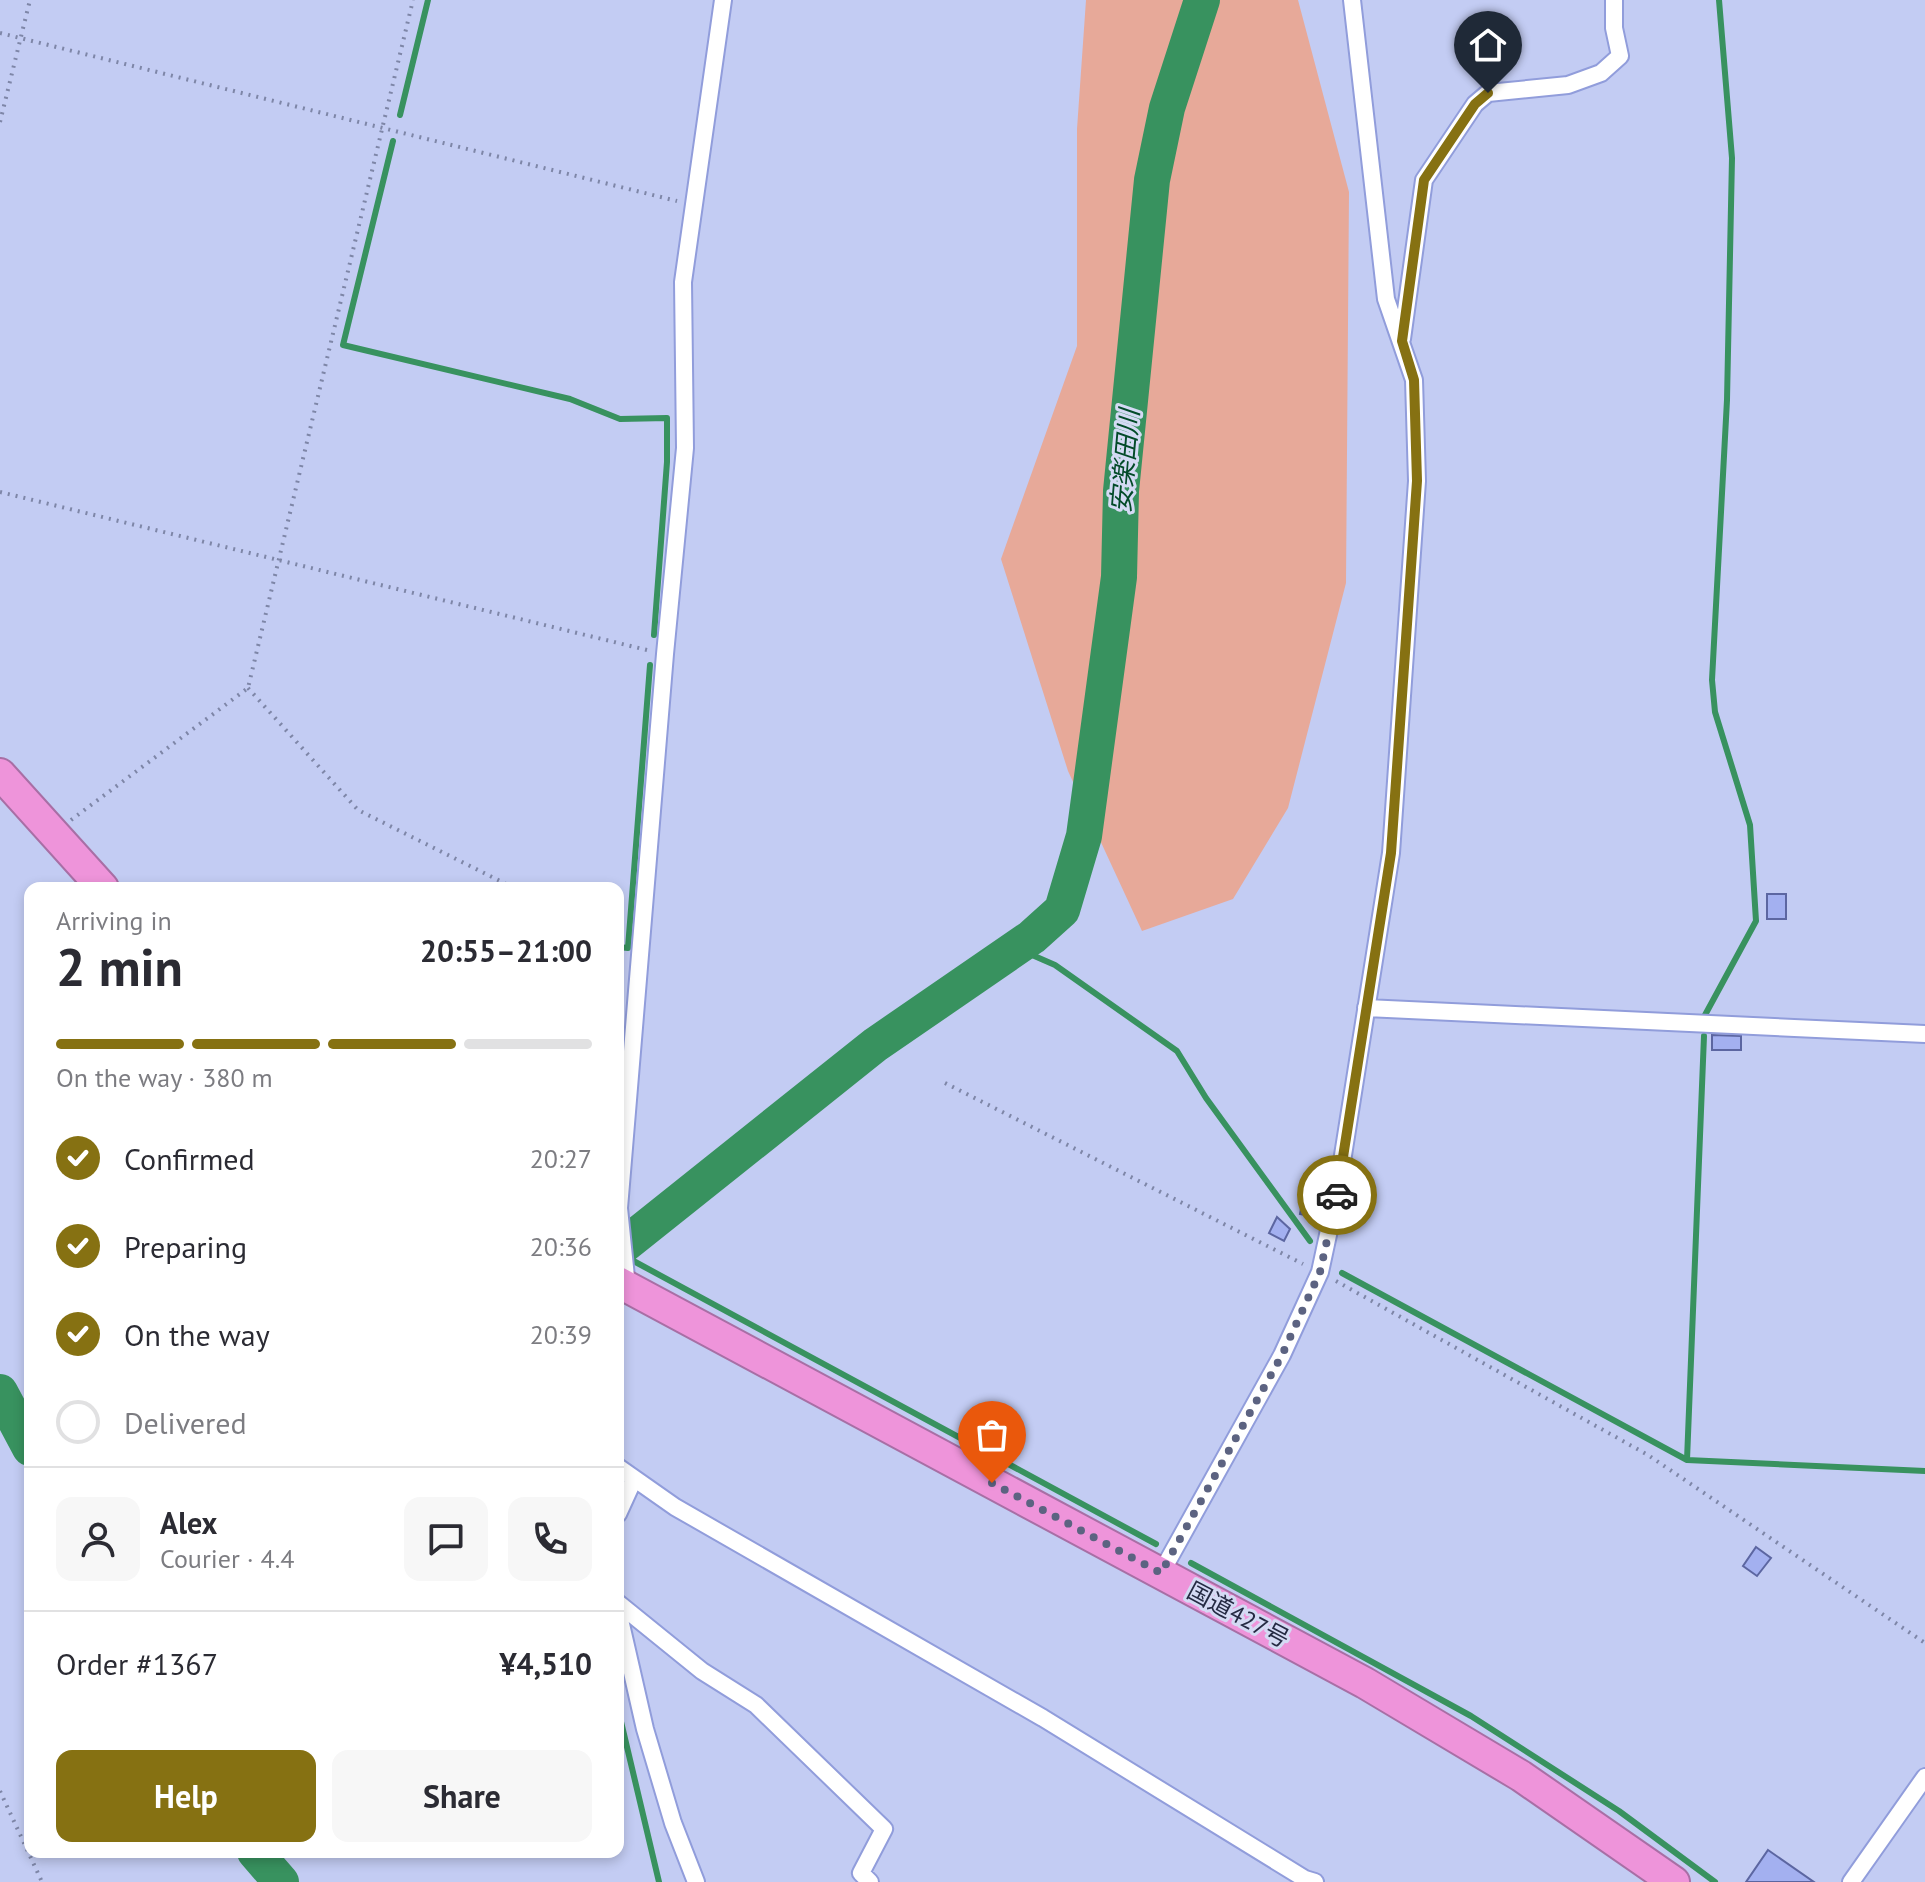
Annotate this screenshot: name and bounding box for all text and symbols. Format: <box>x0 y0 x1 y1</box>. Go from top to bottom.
pin <box>1454 11 1522 93</box>
icon: home <box>1466 23 1510 67</box>
water label: 安楽田川 <box>1104 405 1146 514</box>
text: Arriving in <box>56 904 172 937</box>
text: 20:55–21:00 <box>420 931 592 970</box>
text: 2 min <box>56 933 183 1000</box>
text: On the way · 380 m <box>56 1061 273 1094</box>
icon: check <box>56 1136 100 1180</box>
text: Confirmed <box>124 1139 255 1178</box>
text: 20:27 <box>530 1142 592 1175</box>
courier <box>1297 1155 1377 1235</box>
icon: car <box>1315 1173 1359 1217</box>
icon: check <box>56 1224 100 1268</box>
text: Preparing <box>124 1227 247 1266</box>
text: 20:36 <box>530 1230 592 1263</box>
icon: check <box>56 1312 100 1356</box>
text: On the way <box>124 1315 270 1354</box>
text: 20:39 <box>530 1318 592 1351</box>
pin <box>958 1401 1026 1483</box>
text: Delivered <box>124 1403 247 1442</box>
icon: bag <box>970 1413 1014 1457</box>
button: person <box>56 1497 140 1581</box>
button: chat <box>404 1497 488 1581</box>
button: phone <box>508 1497 592 1581</box>
text: Alex <box>160 1503 217 1542</box>
text: Courier · 4.4 <box>160 1542 294 1575</box>
street label: 国道427号 <box>1182 1575 1295 1654</box>
text: Order #1367 <box>56 1644 218 1683</box>
text: ¥4,510 <box>499 1644 592 1683</box>
button: Help <box>56 1750 316 1842</box>
button: Share <box>332 1750 592 1842</box>

